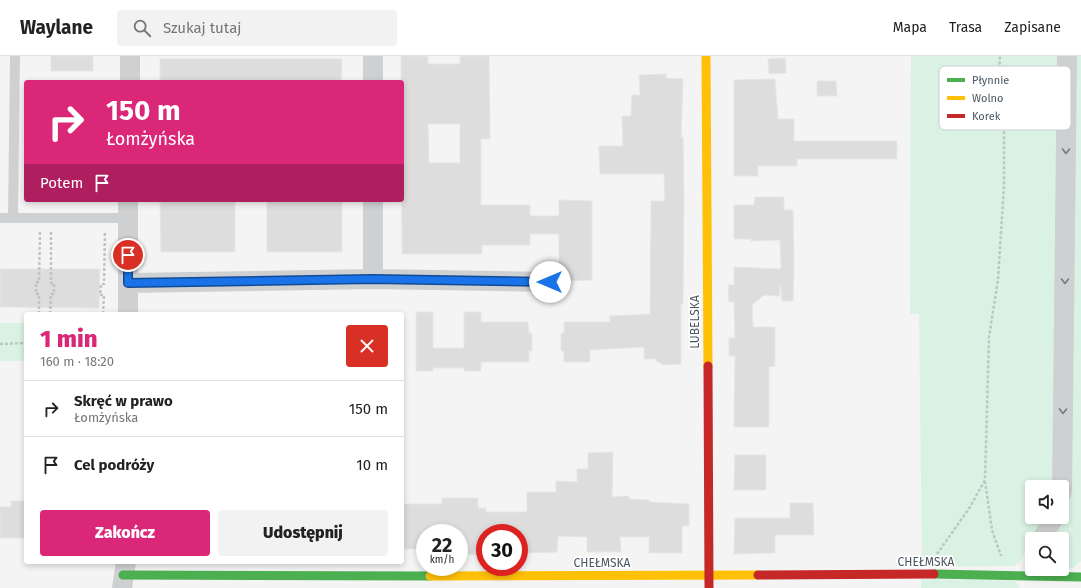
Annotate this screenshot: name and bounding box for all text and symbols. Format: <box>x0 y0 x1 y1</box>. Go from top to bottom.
search box <box>117 10 397 46</box>
text: Waylane <box>20 16 93 39</box>
icon: search <box>131 17 153 39</box>
text: Szukaj tutaj <box>163 19 241 37</box>
text: Mapa <box>893 19 927 36</box>
text: Trasa <box>949 19 982 36</box>
text: Zapisane <box>1004 19 1061 36</box>
legend <box>939 66 1071 130</box>
text: Płynnie <box>972 74 1009 87</box>
text: Wolno <box>972 92 1004 105</box>
text: 150 m <box>106 94 181 127</box>
icon: right <box>40 96 92 148</box>
text: Korek <box>972 110 1001 123</box>
text: Łomżyńska <box>106 128 195 150</box>
one-way arrow <box>1062 148 1070 154</box>
icon: arrive <box>91 172 113 194</box>
text: Potem <box>40 174 83 192</box>
pin <box>111 238 145 272</box>
icon: arrive <box>117 244 139 266</box>
position arrow <box>529 261 571 303</box>
one-way arrow <box>1061 278 1069 284</box>
street label: LUBELSKA <box>688 295 702 349</box>
text: 1 min <box>40 325 98 353</box>
button: close <box>346 325 388 367</box>
text: 160 m · 18:20 <box>40 354 114 369</box>
text: Skręć w prawo <box>74 392 173 410</box>
icon: right <box>40 398 62 420</box>
text: 150 m <box>349 400 388 418</box>
one-way arrow <box>1059 408 1067 414</box>
text: Łomżyńska <box>74 410 138 425</box>
icon: arrive <box>40 454 62 476</box>
text: Cel podróży <box>74 456 154 474</box>
text: 10 m <box>356 456 388 474</box>
map controls <box>1025 480 1069 576</box>
button: sound <box>1025 480 1069 524</box>
button: Zakończ <box>40 510 210 556</box>
button: Udostępnij <box>218 510 388 556</box>
speed limit sign: 30 <box>476 524 528 576</box>
button: search <box>1025 532 1069 576</box>
text: 22 <box>432 533 452 557</box>
text: km/h <box>430 554 454 566</box>
street label: CHEŁMSKA <box>898 555 955 569</box>
street label: CHEŁMSKA <box>574 556 631 570</box>

